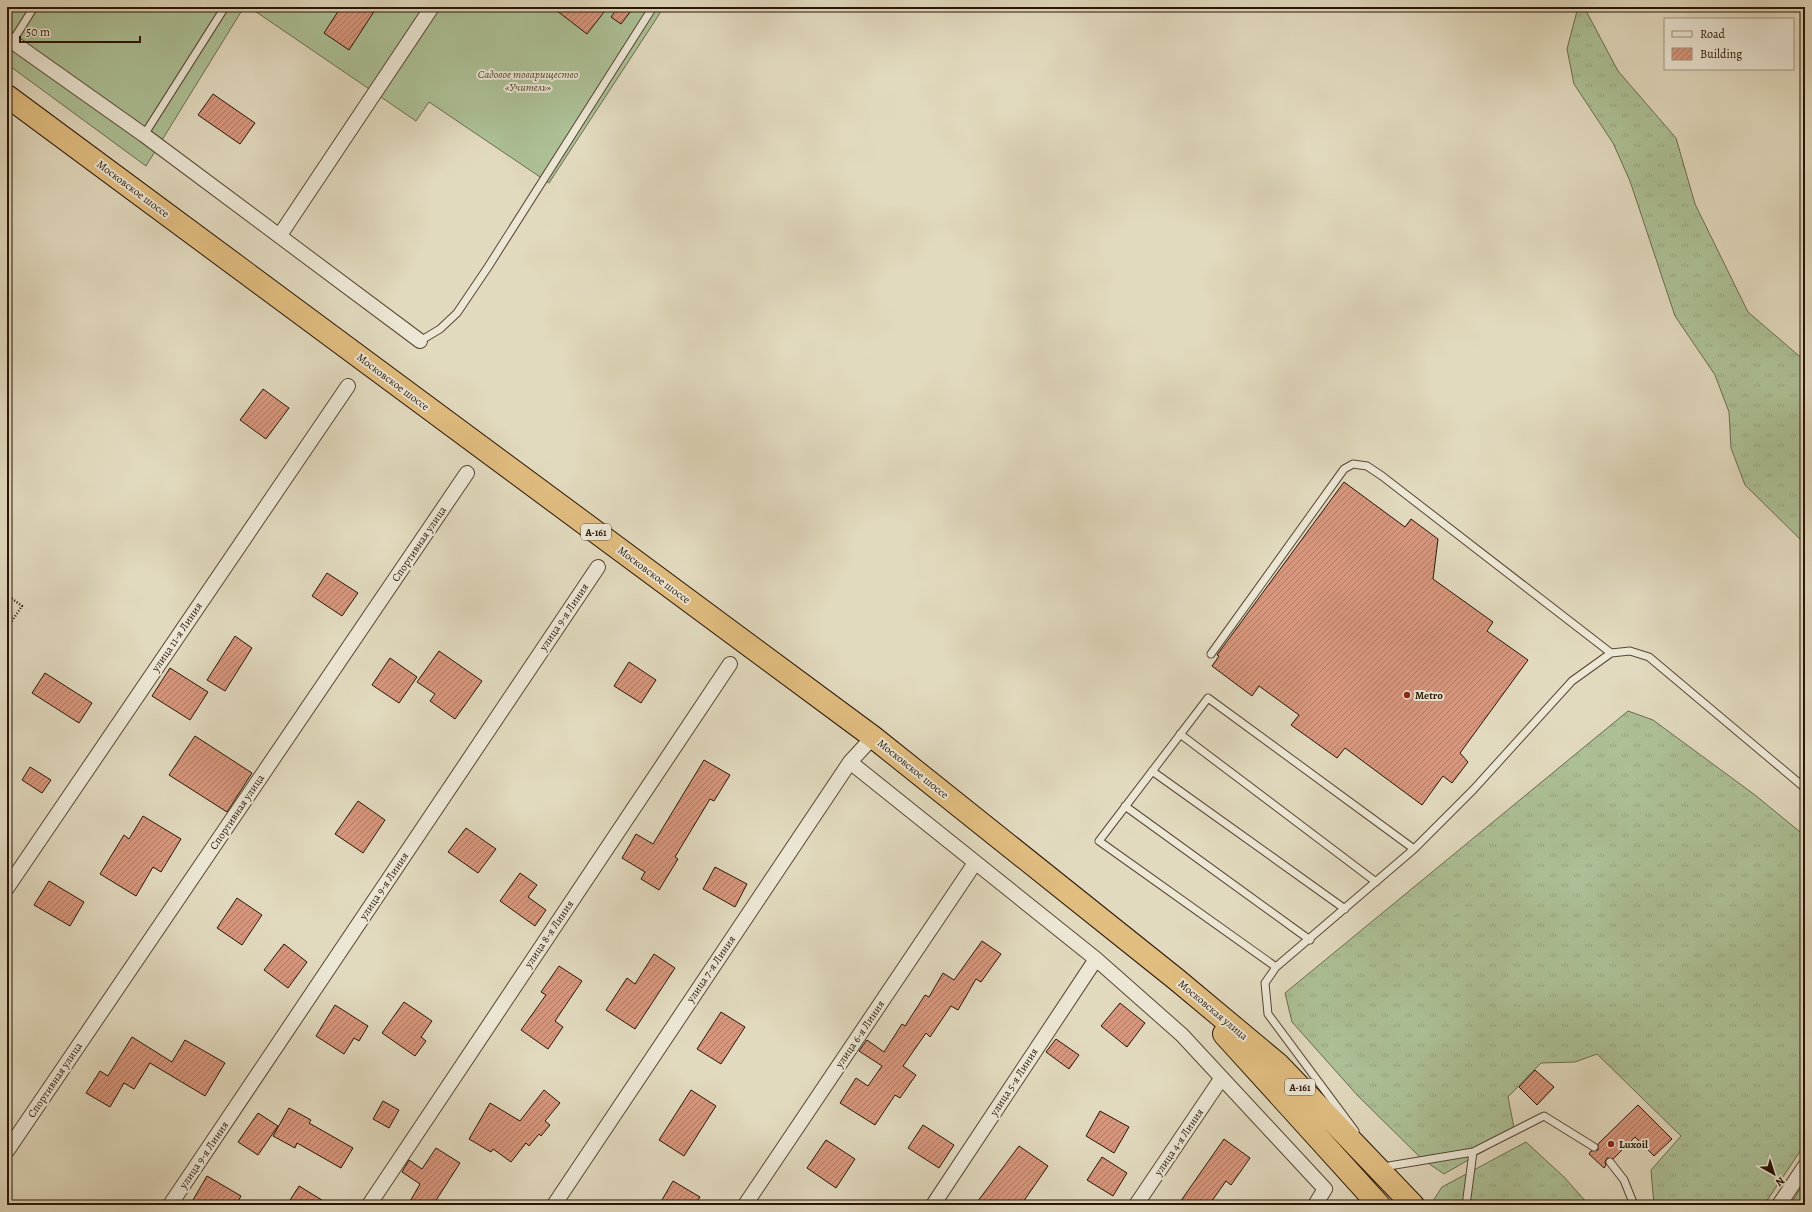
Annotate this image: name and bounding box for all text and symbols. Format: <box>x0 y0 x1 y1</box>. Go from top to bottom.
scale bar <box>20 18 140 44</box>
legend <box>1664 18 1794 70</box>
text: 50 m <box>26 24 50 40</box>
text: Road <box>1700 26 1726 42</box>
text: Building <box>1700 46 1742 62</box>
park label: Садовое товарищество «Учитель» <box>478 67 579 95</box>
street label: Московское шоссе <box>94 157 172 221</box>
street label: Московское шоссе <box>354 350 432 414</box>
street label: Спортивная улица <box>388 503 450 585</box>
road number: А-161 <box>581 524 611 540</box>
street label: Московское шоссе <box>615 543 693 607</box>
street label: улица 9-я Линия <box>535 580 592 655</box>
street label: улица 11-я Линия <box>148 599 206 676</box>
place label: Metro <box>1415 688 1443 703</box>
marker: Metro <box>1402 690 1412 700</box>
street label: Московское шоссе <box>874 736 952 802</box>
street label: Спортивная улица <box>206 771 268 853</box>
street label: улица 9-я Линия <box>355 849 412 924</box>
street label: улица 8-я Линия <box>520 897 577 972</box>
street label: улица 7-я Линия <box>682 932 739 1006</box>
street label: Московская улица <box>1175 976 1252 1044</box>
street label: улица 6-я Линия <box>831 997 888 1072</box>
street label: Спортивная улица <box>24 1039 86 1121</box>
street label: улица 5-я Линия <box>986 1045 1042 1120</box>
road number: А-161 <box>1285 1079 1315 1095</box>
street label: улица 4-я Линия <box>1150 1105 1207 1180</box>
street label: улица 9-я Линия <box>175 1118 232 1193</box>
place label: Luxoil <box>1619 1137 1648 1152</box>
marker: Luxoil <box>1606 1139 1616 1149</box>
north arrow <box>1754 1154 1794 1194</box>
text: N <box>1772 1173 1788 1190</box>

